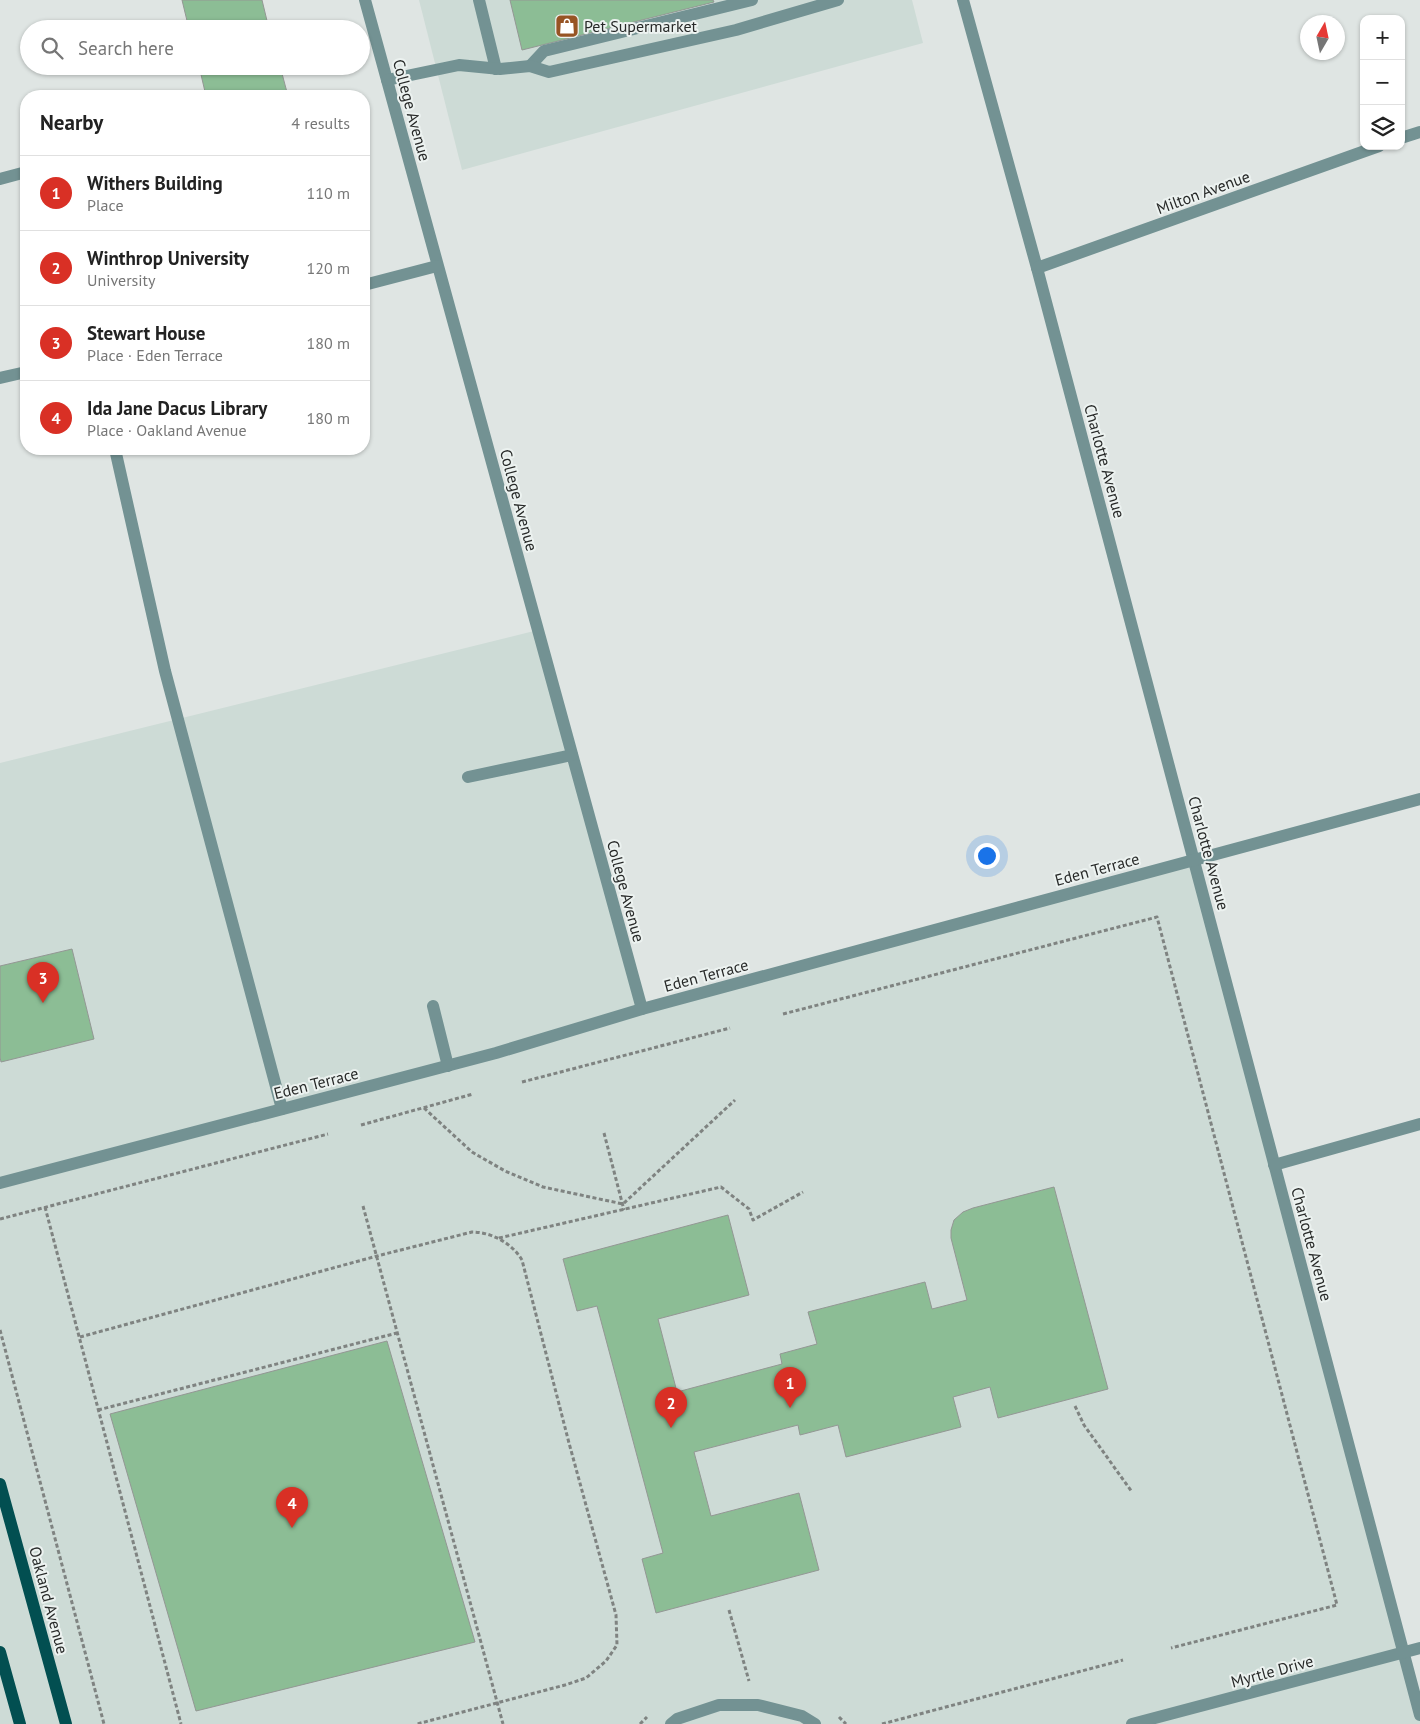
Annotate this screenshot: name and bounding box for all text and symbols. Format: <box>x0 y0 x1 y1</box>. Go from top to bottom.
shop icon: Pet Supermarket <box>554 13 580 39</box>
north arrow <box>1300 15 1345 60</box>
map controls <box>1360 15 1405 150</box>
button: + <box>1360 15 1405 60</box>
place label: Pet Supermarket <box>584 16 698 36</box>
search box <box>20 20 370 75</box>
icon: search <box>38 34 66 62</box>
text: Search here <box>78 36 174 60</box>
street label: College Avenue <box>389 57 435 163</box>
button: − <box>1360 60 1405 105</box>
button: layers <box>1360 105 1405 150</box>
text: Nearby <box>40 109 103 136</box>
text: 4 results <box>291 113 350 133</box>
street label: Milton Avenue <box>1154 166 1252 218</box>
text: Withers Building <box>87 171 223 195</box>
text: 1 <box>51 183 61 203</box>
text: 110 m <box>307 183 350 203</box>
text: Place <box>87 195 124 215</box>
text: Winthrop University <box>87 246 249 270</box>
text: 2 <box>51 258 61 278</box>
text: 120 m <box>307 258 350 278</box>
text: University <box>87 270 155 290</box>
text: Stewart House <box>87 321 205 345</box>
text: 3 <box>51 333 61 353</box>
text: 180 m <box>307 333 350 353</box>
text: Place · Eden Terrace <box>87 345 223 365</box>
text: Ida Jane Dacus Library <box>87 396 267 420</box>
street label: Charlotte Avenue <box>1080 402 1130 520</box>
text: 4 <box>51 408 61 428</box>
text: 180 m <box>307 408 350 428</box>
text: Place · Oakland Avenue <box>87 420 247 440</box>
street label: College Avenue <box>496 447 542 553</box>
street label: Charlotte Avenue <box>1184 794 1234 912</box>
street label: College Avenue <box>603 838 649 944</box>
your location <box>974 843 1000 869</box>
street label: Eden Terrace <box>1053 848 1141 890</box>
street label: Eden Terrace <box>662 954 750 996</box>
pin: 3 <box>27 962 59 1003</box>
street label: Eden Terrace <box>272 1063 360 1103</box>
street label: Charlotte Avenue <box>1287 1185 1337 1303</box>
pin: 1 <box>774 1367 806 1408</box>
pin: 2 <box>655 1387 687 1428</box>
pin: 4 <box>276 1487 308 1528</box>
street label: Oakland Avenue <box>25 1544 73 1656</box>
street label: Myrtle Drive <box>1229 1650 1315 1692</box>

